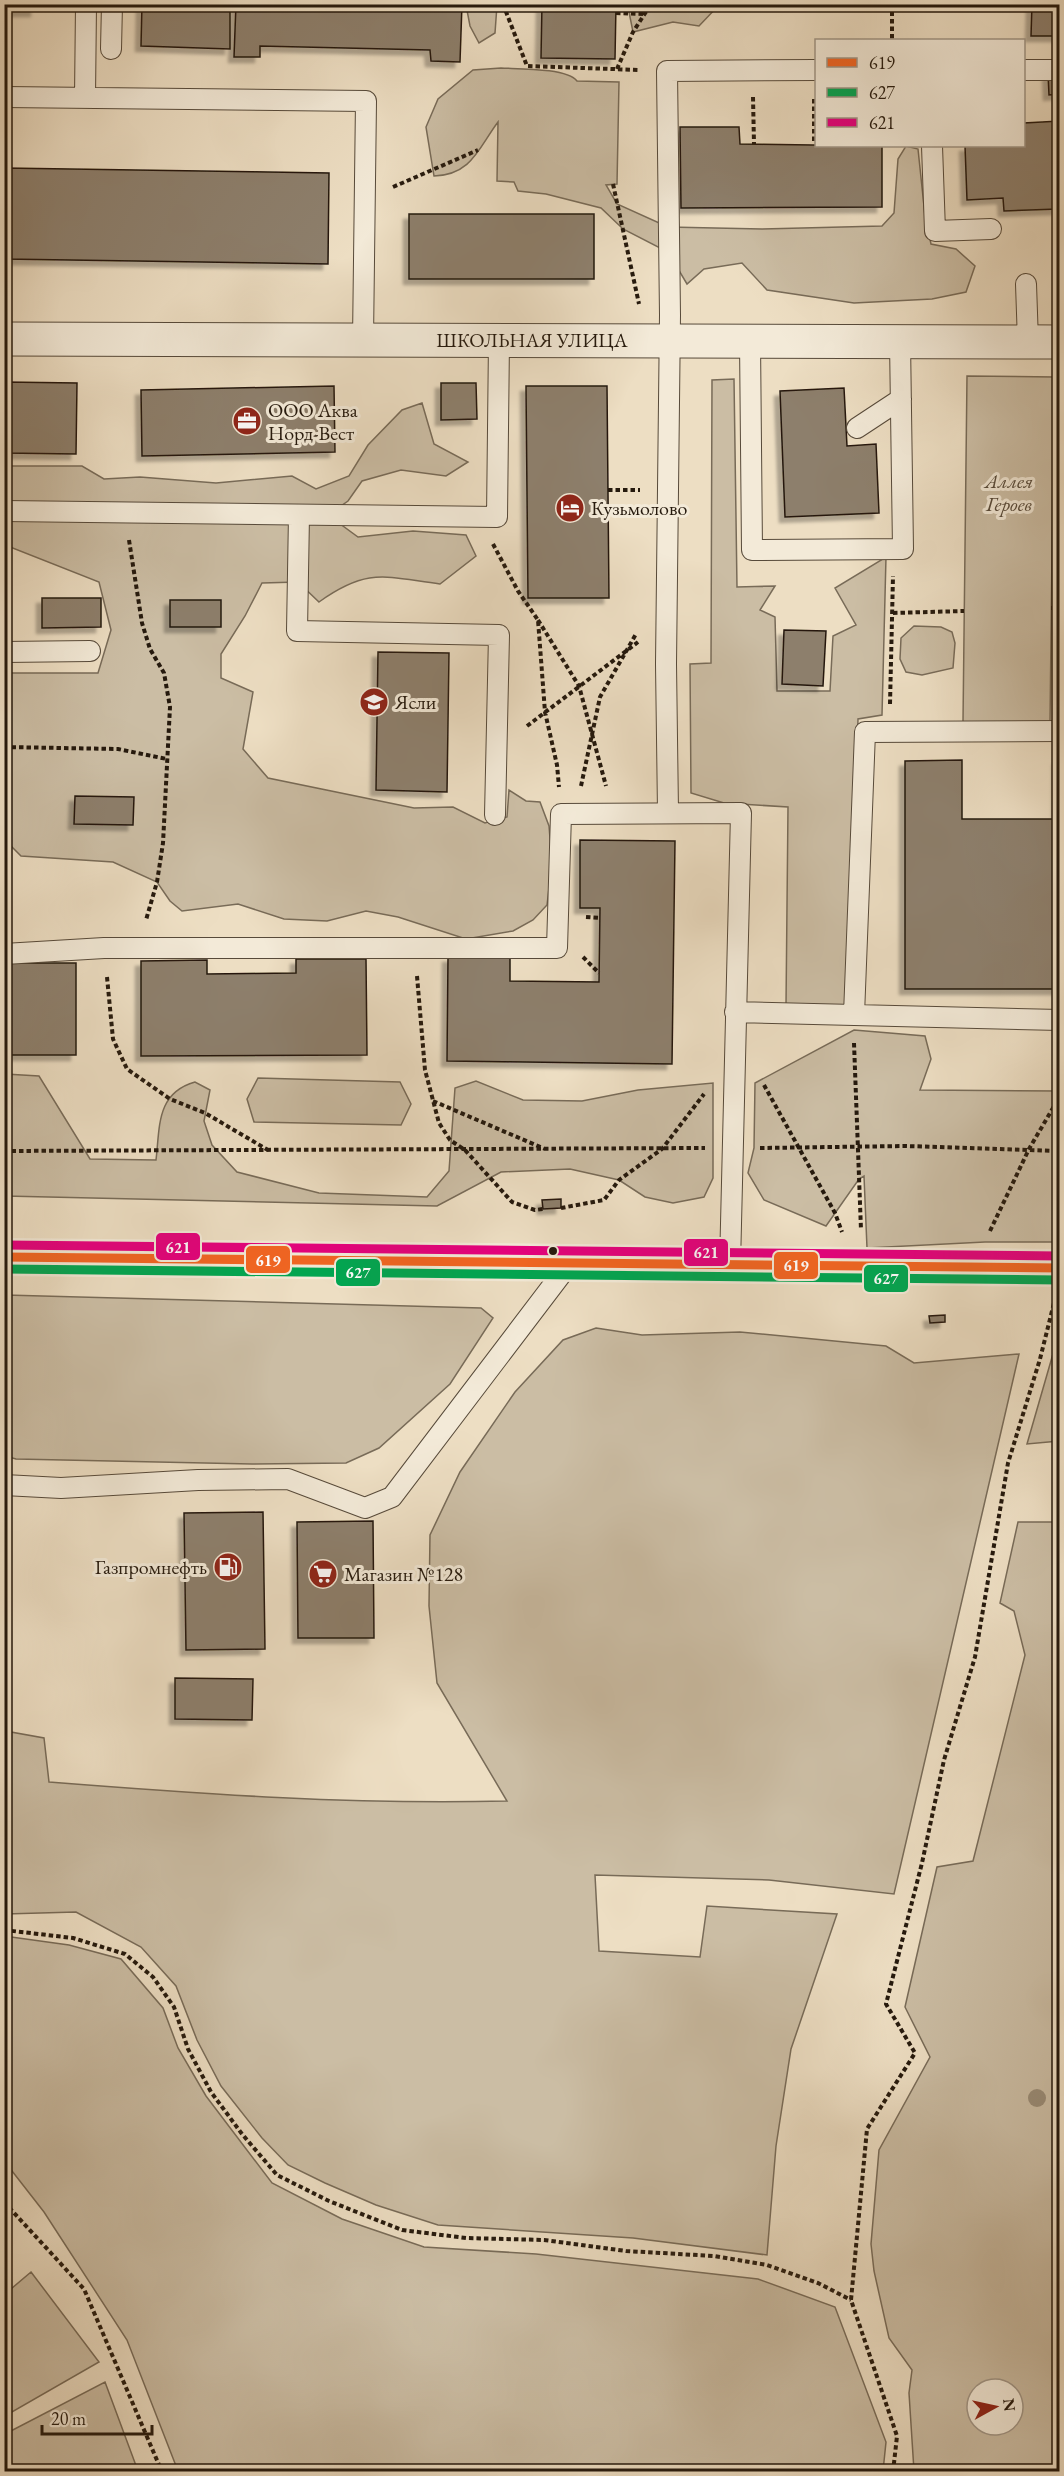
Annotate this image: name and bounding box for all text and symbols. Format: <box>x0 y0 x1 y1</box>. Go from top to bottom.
legend <box>815 39 1025 147</box>
text: 619 <box>869 51 895 74</box>
text: 627 <box>869 81 895 104</box>
text: 621 <box>869 111 895 134</box>
street label: ШКОЛЬНАЯ УЛИЦА <box>436 327 628 353</box>
place label: ООО Аква Норд-Вест <box>268 397 358 446</box>
office icon: ООО Аква Норд-Вест <box>231 405 263 437</box>
park label: Аллея Героев <box>983 468 1033 517</box>
hotel icon: Кузьмолово <box>554 492 586 524</box>
place label: Кузьмолово <box>591 495 687 521</box>
school or university icon: Ясли <box>358 686 390 718</box>
place label: Ясли <box>394 689 437 715</box>
line badge: 621 <box>155 1232 201 1261</box>
text: 621 <box>165 1237 191 1258</box>
line badge: 621 <box>683 1238 729 1267</box>
text: 621 <box>693 1242 719 1263</box>
line badge: 619 <box>245 1245 291 1274</box>
unlabelled marker <box>547 1245 559 1257</box>
text: 619 <box>255 1250 281 1271</box>
line badge: 619 <box>773 1251 819 1280</box>
text: 619 <box>783 1255 809 1276</box>
line badge: 627 <box>335 1258 381 1287</box>
text: 627 <box>345 1262 371 1283</box>
line badge: 627 <box>863 1264 909 1293</box>
text: 627 <box>873 1268 899 1289</box>
fuel station icon: Газпромнефть <box>212 1551 244 1583</box>
place label: Газпромнефть <box>95 1554 207 1580</box>
supermarket icon: Магазин №128 <box>307 1558 339 1590</box>
place label: Магазин №128 <box>344 1561 463 1587</box>
north arrow <box>965 2377 1025 2437</box>
text: N <box>998 2397 1021 2413</box>
scale bar <box>42 2398 152 2436</box>
text: 20 m <box>51 2407 86 2430</box>

